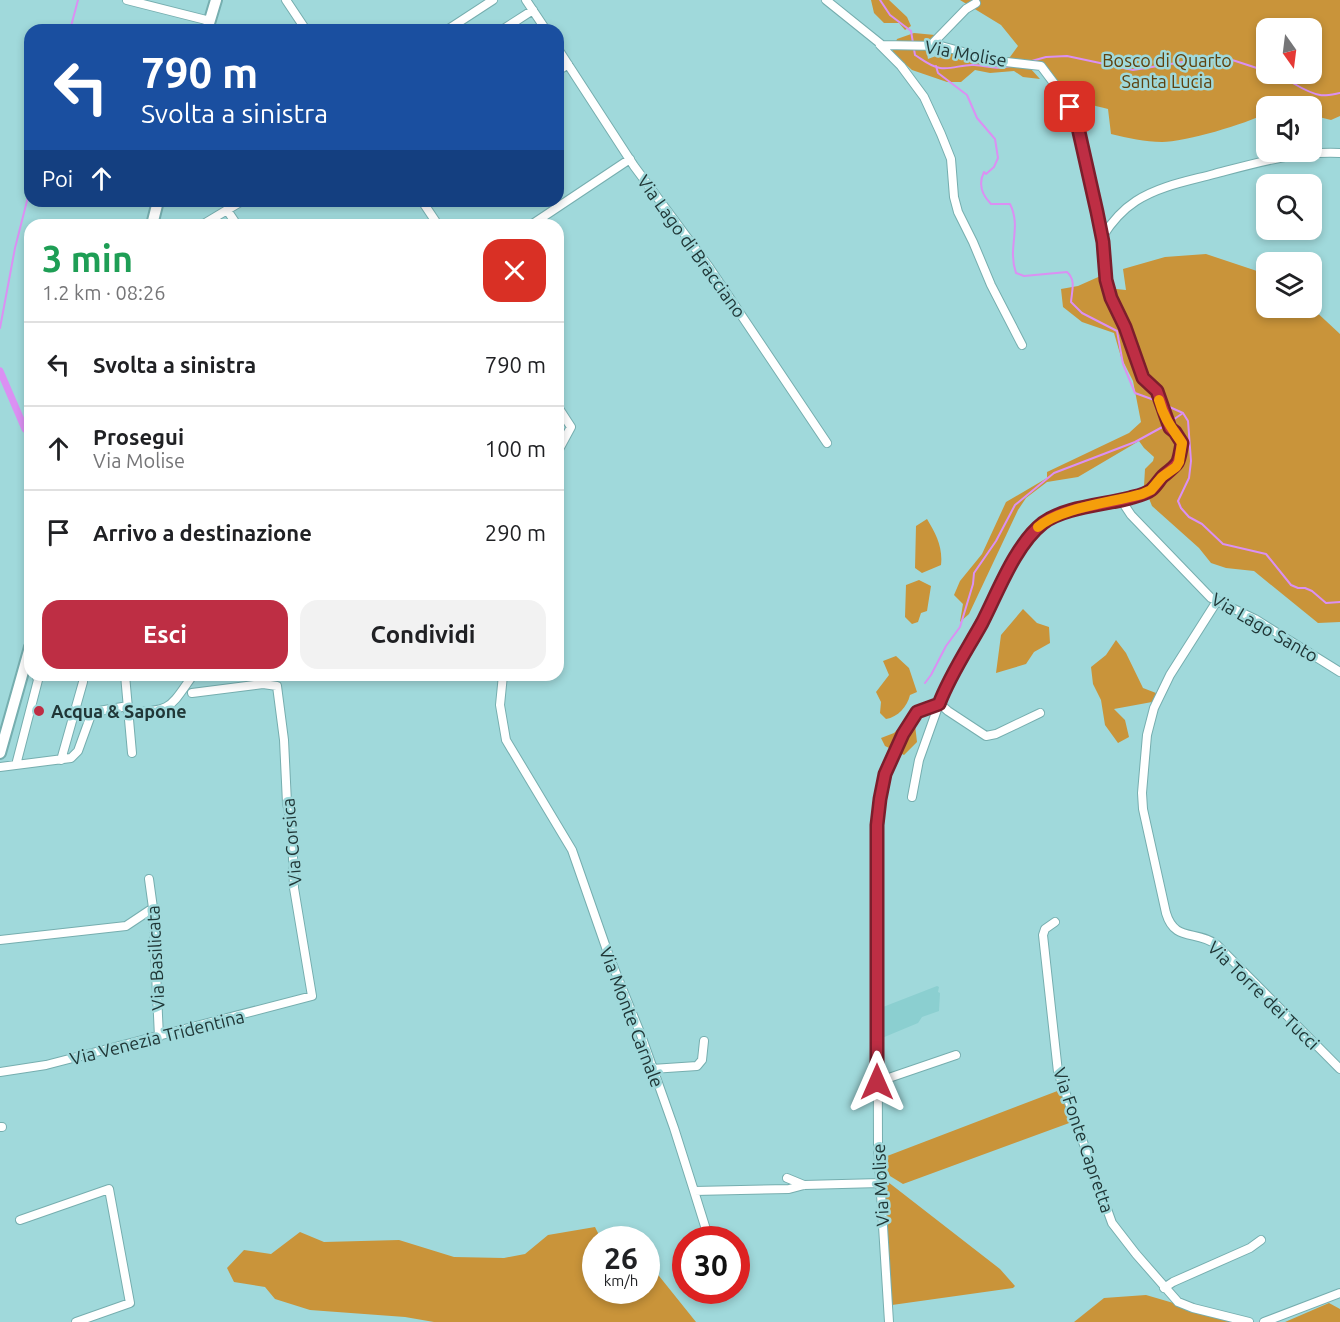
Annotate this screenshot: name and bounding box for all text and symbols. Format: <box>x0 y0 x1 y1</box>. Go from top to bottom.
north arrow <box>1256 18 1322 84</box>
map controls <box>1256 18 1322 318</box>
street label: Via Molise <box>924 36 1008 70</box>
icon: left <box>42 48 120 126</box>
text: 790 m <box>141 49 258 96</box>
park label: Bosco di Quarto Santa Lucia <box>1102 50 1232 91</box>
pin <box>1044 81 1095 132</box>
icon: arrive <box>1053 90 1086 123</box>
button: sound <box>1256 96 1322 162</box>
text: Svolta a sinistra <box>141 98 328 128</box>
icon: ahead <box>85 162 118 195</box>
text: Poi <box>42 166 73 191</box>
street label: Via Lago di Bracciano <box>634 171 750 321</box>
button: search <box>1256 174 1322 240</box>
text: 3 min <box>42 238 133 279</box>
button: close <box>483 239 546 302</box>
button: layers <box>1256 252 1322 318</box>
text: 1.2 km · 08:26 <box>42 281 166 304</box>
icon: left <box>42 348 75 381</box>
text: Svolta a sinistra <box>93 352 256 377</box>
text: 790 m <box>485 352 546 377</box>
text: Prosegui <box>93 424 184 449</box>
icon: ahead <box>42 432 75 465</box>
text: 100 m <box>485 436 546 461</box>
text: Via Molise <box>93 449 185 472</box>
icon: arrive <box>42 516 75 549</box>
text: Arrivo a destinazione <box>93 520 312 545</box>
text: 290 m <box>485 520 546 545</box>
street label: Via Lago Santo <box>1208 588 1322 666</box>
button: Esci <box>42 600 288 669</box>
button: Condividi <box>300 600 546 669</box>
place label: Acqua & Sapone <box>51 701 187 721</box>
marker: Acqua & Sapone <box>32 704 46 718</box>
street label: Via Corsica <box>277 797 305 887</box>
street label: Via Basilicata <box>142 905 168 1011</box>
street label: Via Torre dei Tucci <box>1204 937 1324 1053</box>
street label: Via Monte Carnale <box>596 944 668 1090</box>
street label: Via Venezia Tridentina <box>68 1006 246 1068</box>
position arrow <box>845 1050 909 1114</box>
street label: Via Fonte Capretta <box>1050 1065 1118 1215</box>
street label: Via Molise <box>868 1143 892 1227</box>
speed limit sign: 30 <box>672 1226 750 1304</box>
text: 26 <box>604 1241 638 1275</box>
text: km/h <box>604 1272 638 1289</box>

